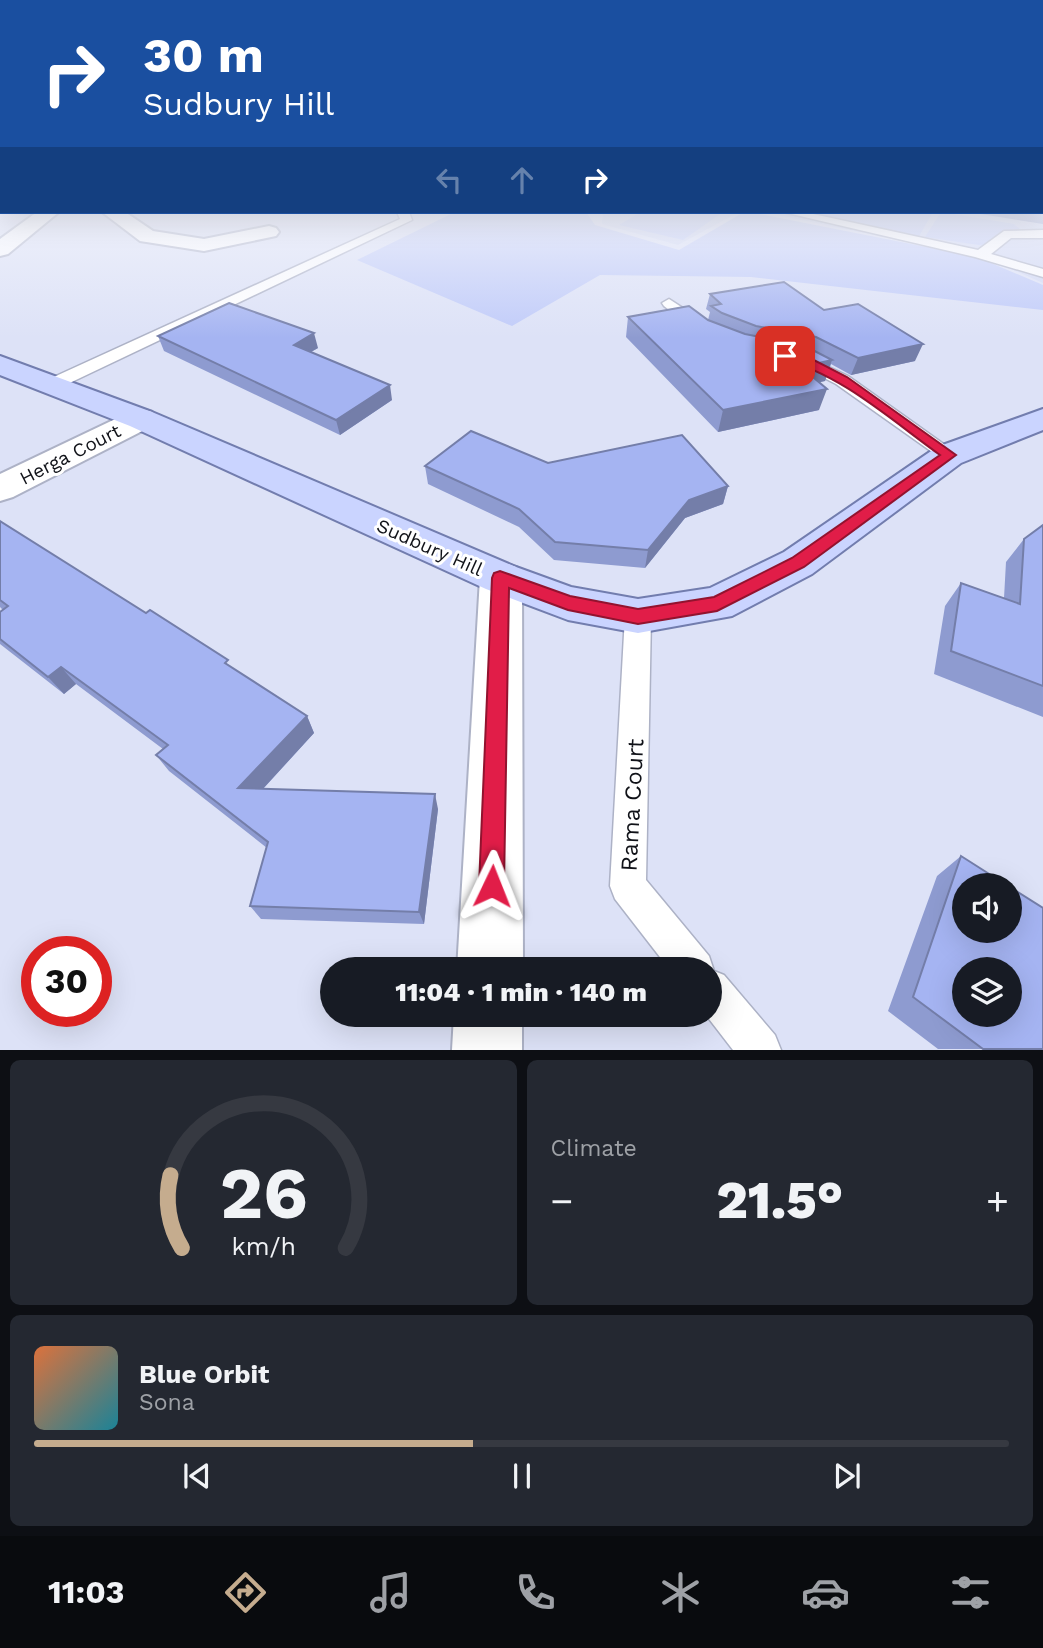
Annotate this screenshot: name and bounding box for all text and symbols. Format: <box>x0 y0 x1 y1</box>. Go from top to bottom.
text: 30 m <box>143 26 264 84</box>
icon: right <box>28 28 119 119</box>
text: Sudbury Hill <box>143 85 334 123</box>
icon: left <box>430 161 468 199</box>
icon: ahead <box>503 161 541 199</box>
icon: right <box>576 161 614 199</box>
pin <box>755 326 815 386</box>
icon: arrive <box>766 337 804 375</box>
street label: Herga Court <box>16 419 125 490</box>
street label: Sudbury Hill <box>373 514 487 581</box>
street label: Rama Court <box>616 738 649 872</box>
position arrow <box>455 849 529 923</box>
map controls <box>952 873 1022 1027</box>
button: sound <box>952 873 1022 943</box>
speed limit sign: 30 <box>21 936 112 1027</box>
button: layers <box>952 957 1022 1027</box>
text: 11:04 · 1 min · 140 m <box>395 977 647 1007</box>
text: Climate <box>551 1135 637 1162</box>
text: 26 <box>219 1151 307 1237</box>
text: 21.5° <box>716 1170 843 1231</box>
text: − <box>551 1179 573 1223</box>
text: + <box>986 1179 1009 1223</box>
text: km/h <box>231 1232 295 1261</box>
text: Blue Orbit <box>139 1359 269 1389</box>
text: Sona <box>139 1389 195 1416</box>
icon: previous <box>178 1457 216 1495</box>
icon: pause <box>503 1457 541 1495</box>
icon: next <box>828 1457 866 1495</box>
icon: directions <box>221 1568 270 1617</box>
icon: music <box>366 1568 415 1617</box>
icon: phone <box>511 1568 560 1617</box>
icon: climate <box>656 1568 705 1617</box>
icon: car <box>801 1568 850 1617</box>
icon: filters <box>946 1568 995 1617</box>
text: 11:03 <box>48 1573 125 1611</box>

